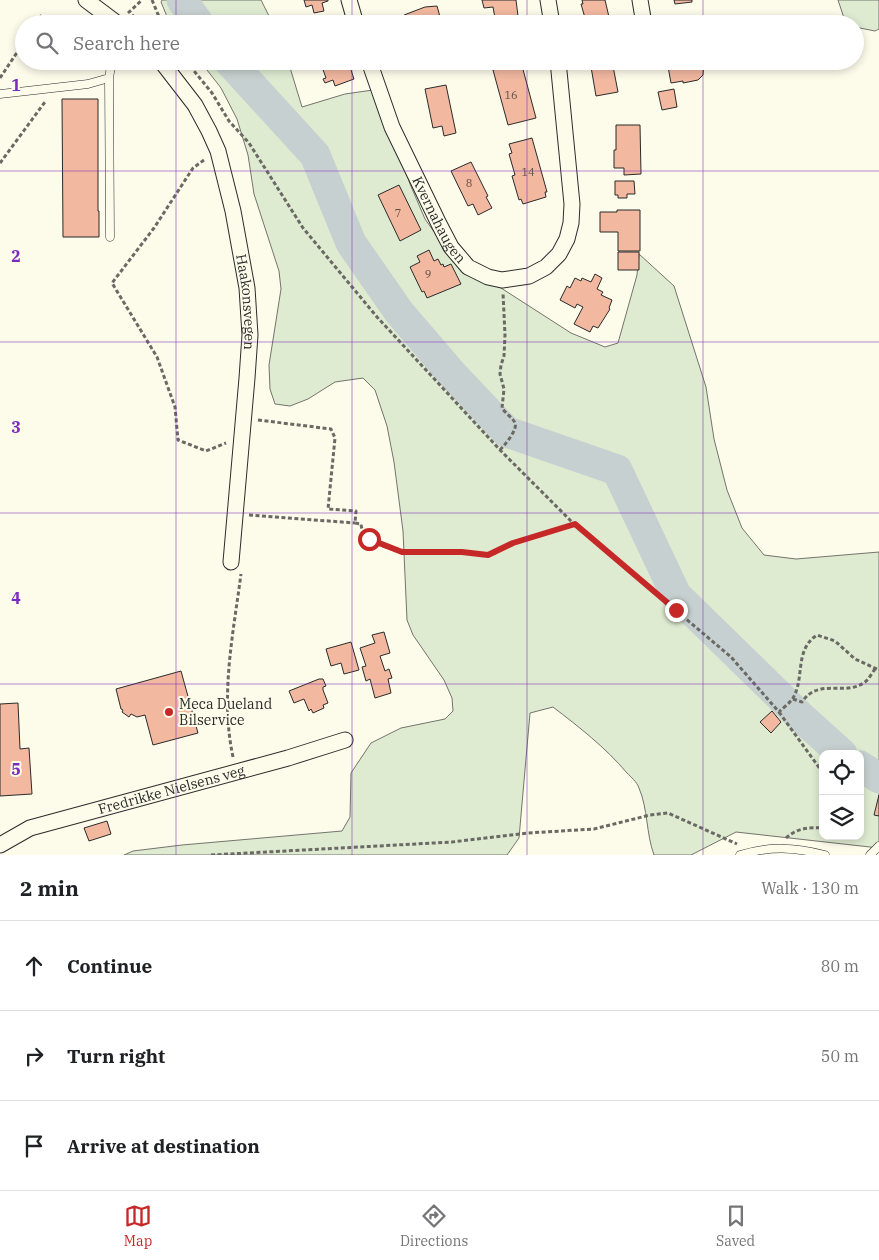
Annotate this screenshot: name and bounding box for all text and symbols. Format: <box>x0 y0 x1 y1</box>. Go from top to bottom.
search box <box>15 15 864 70</box>
icon: search <box>33 29 61 57</box>
text: Search here <box>73 31 180 55</box>
text: 1 <box>11 75 21 95</box>
house number: 16 <box>504 88 518 102</box>
house number: 14 <box>521 165 535 179</box>
street label: Kvernahaugen <box>408 173 470 267</box>
house number: 8 <box>466 176 472 190</box>
house number: 7 <box>395 206 401 220</box>
text: 2 <box>11 246 21 266</box>
street label: Haakonsvegen <box>232 252 259 351</box>
house number: 9 <box>425 267 431 281</box>
text: 3 <box>11 417 21 437</box>
route start <box>358 528 381 551</box>
text: 4 <box>11 588 21 608</box>
route end <box>665 599 688 622</box>
place label: Meca Dueland Bilservice <box>179 695 273 729</box>
marker: Meca Dueland Bilservice <box>163 706 175 718</box>
map controls <box>819 750 864 840</box>
button: locate <box>819 750 864 795</box>
text: 5 <box>11 759 21 779</box>
street label: Fredrikke Nielsens veg <box>96 761 247 818</box>
button: layers <box>819 795 864 840</box>
text: 2 min <box>20 874 79 902</box>
text: Walk · 130 m <box>761 878 859 898</box>
icon: ahead <box>20 952 48 980</box>
text: Continue <box>67 954 152 978</box>
text: 80 m <box>821 956 859 976</box>
icon: right <box>20 1042 48 1070</box>
text: Turn right <box>67 1044 165 1068</box>
text: 50 m <box>821 1046 859 1066</box>
icon: arrive <box>20 1132 48 1160</box>
text: Arrive at destination <box>67 1134 260 1158</box>
tab: Map <box>124 1202 152 1250</box>
tab: Directions <box>400 1202 468 1250</box>
tab: Saved <box>716 1202 755 1250</box>

